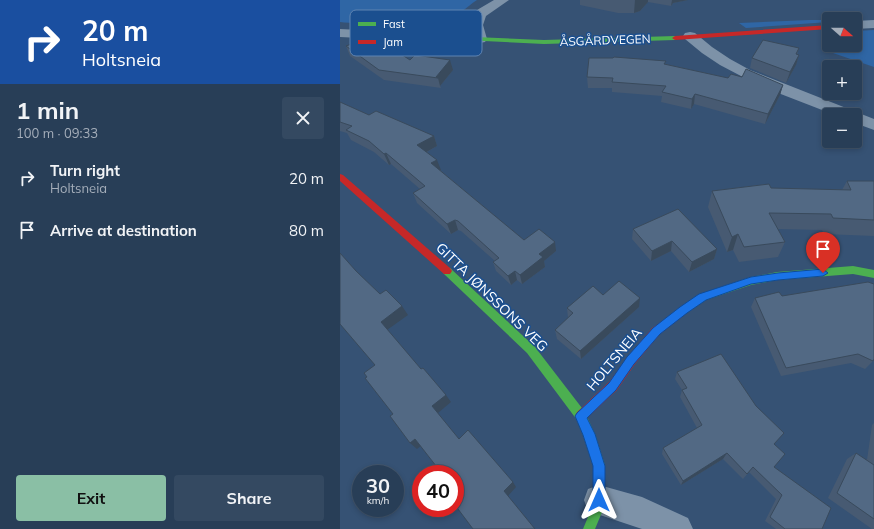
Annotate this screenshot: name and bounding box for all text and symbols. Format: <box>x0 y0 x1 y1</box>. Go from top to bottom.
legend <box>350 10 482 56</box>
north arrow <box>822 12 862 52</box>
map controls <box>822 12 862 148</box>
text: 20 m <box>82 13 148 48</box>
icon: right <box>16 16 68 68</box>
text: Fast <box>383 17 405 31</box>
street label: ÅSGÅRDVEGEN <box>559 31 651 49</box>
text: Jam <box>383 35 403 49</box>
text: Holtsneia <box>82 48 161 71</box>
button: + <box>822 60 862 100</box>
text: 1 min <box>16 95 79 125</box>
button: close <box>282 97 324 139</box>
button: − <box>822 108 862 148</box>
text: 100 m · 09:33 <box>16 125 98 141</box>
text: Turn right <box>50 161 120 180</box>
icon: right <box>16 167 38 189</box>
text: 20 m <box>289 169 324 188</box>
text: Holtsneia <box>50 180 107 196</box>
icon: arrive <box>16 219 38 241</box>
text: Arrive at destination <box>50 221 197 240</box>
text: 80 m <box>289 221 324 240</box>
pin <box>806 232 840 273</box>
icon: arrive <box>812 238 834 260</box>
street label: GITTA JØNSSONS VEG <box>432 239 552 355</box>
street label: HOLTSNEIA <box>582 323 646 394</box>
speed limit sign: 40 <box>412 465 464 517</box>
text: 30 <box>366 473 390 498</box>
button: Exit <box>16 475 166 521</box>
button: Share <box>174 475 324 521</box>
position arrow <box>578 479 620 521</box>
text: km/h <box>367 494 389 507</box>

